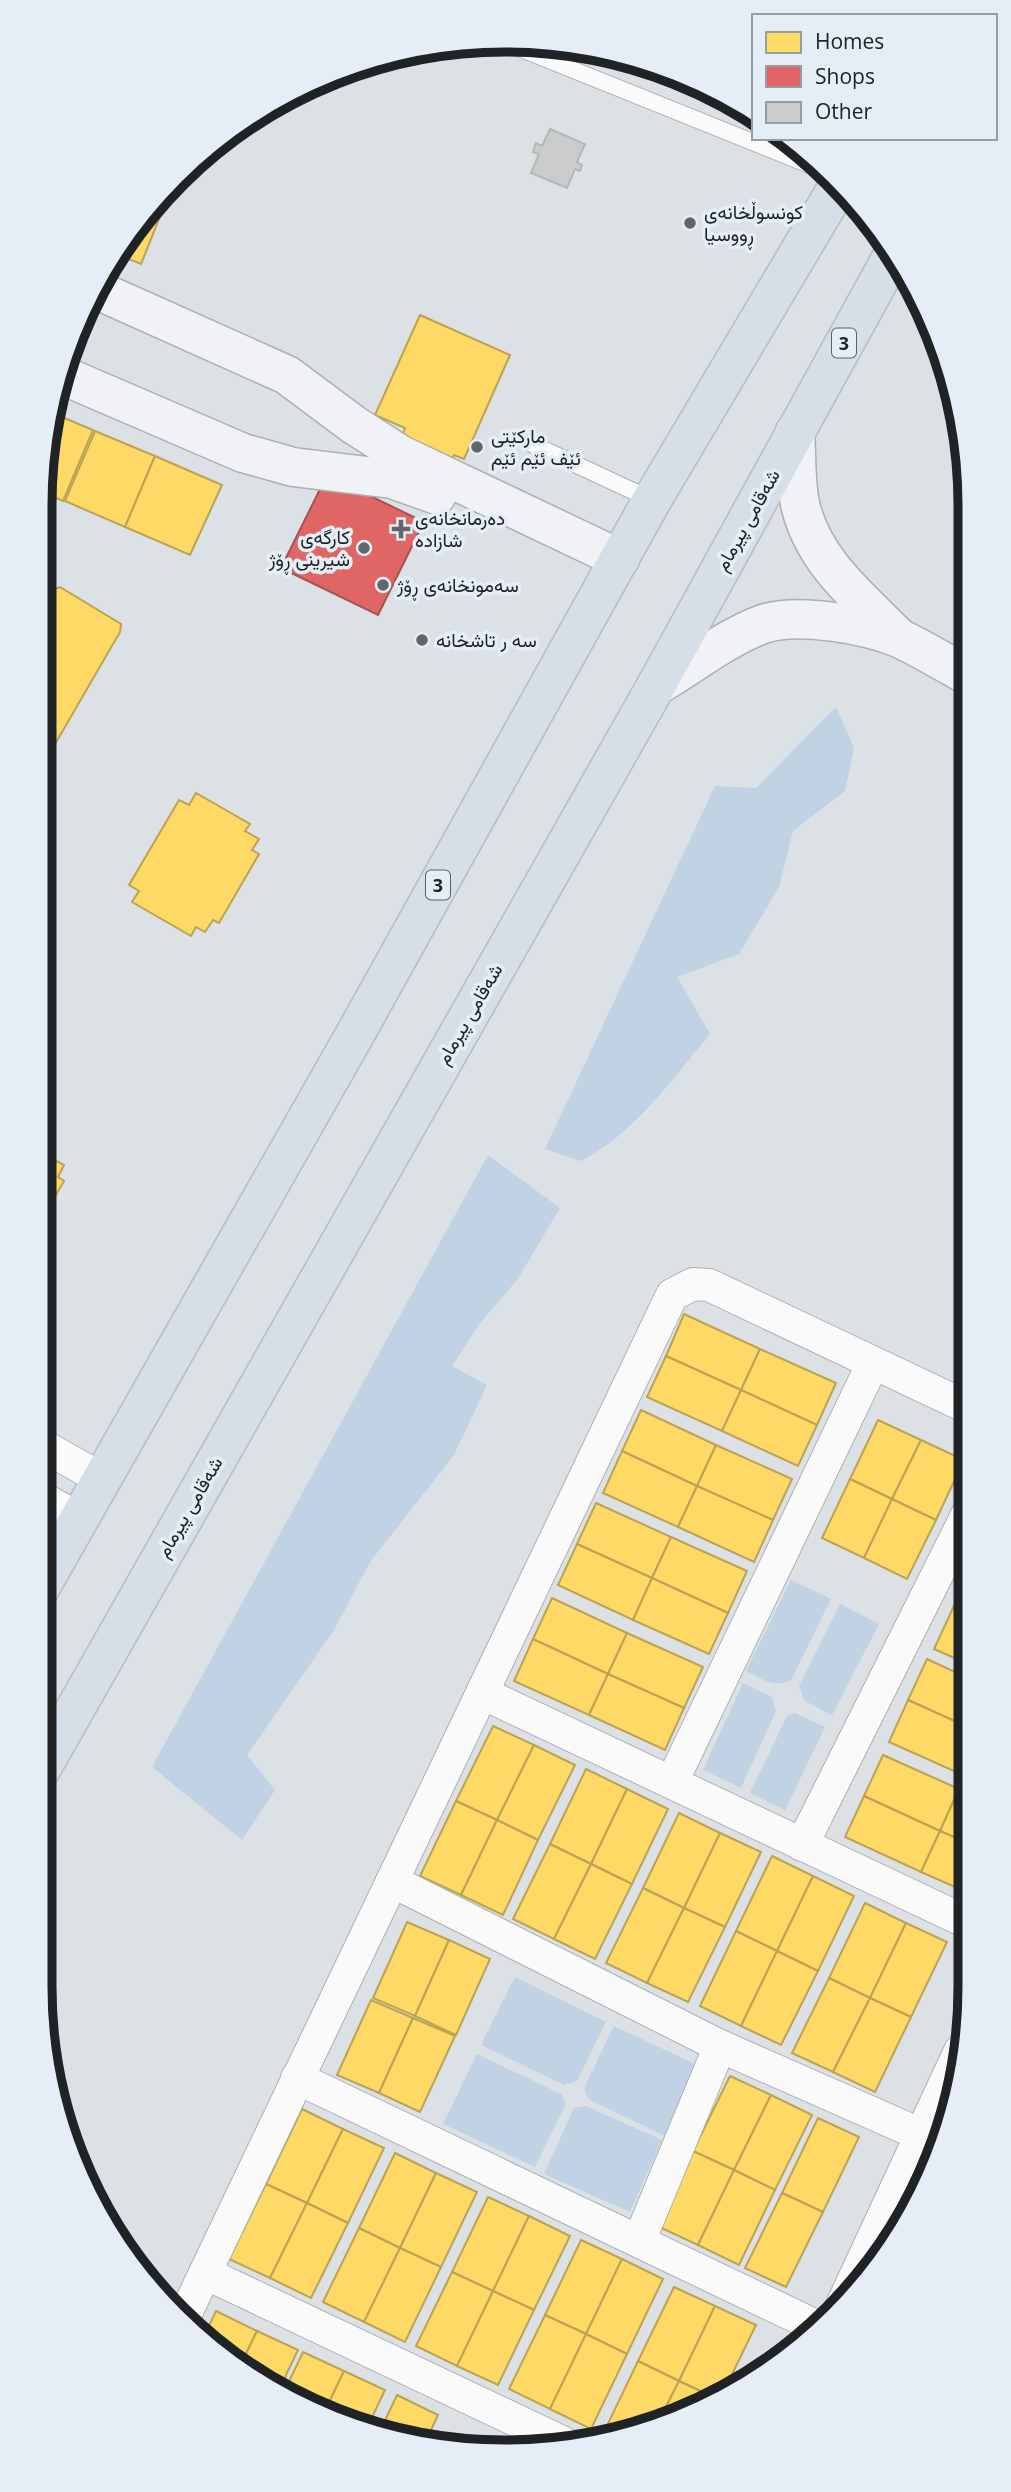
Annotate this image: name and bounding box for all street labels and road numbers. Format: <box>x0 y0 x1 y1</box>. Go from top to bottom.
road number: 3 <box>832 328 856 358</box>
street label: شەقامی پیرمام <box>708 464 787 576</box>
road number: 3 <box>426 870 450 900</box>
street label: شەقامی پیرمام <box>430 959 509 1070</box>
street label: شەقامی پیرمام <box>150 1452 229 1563</box>

